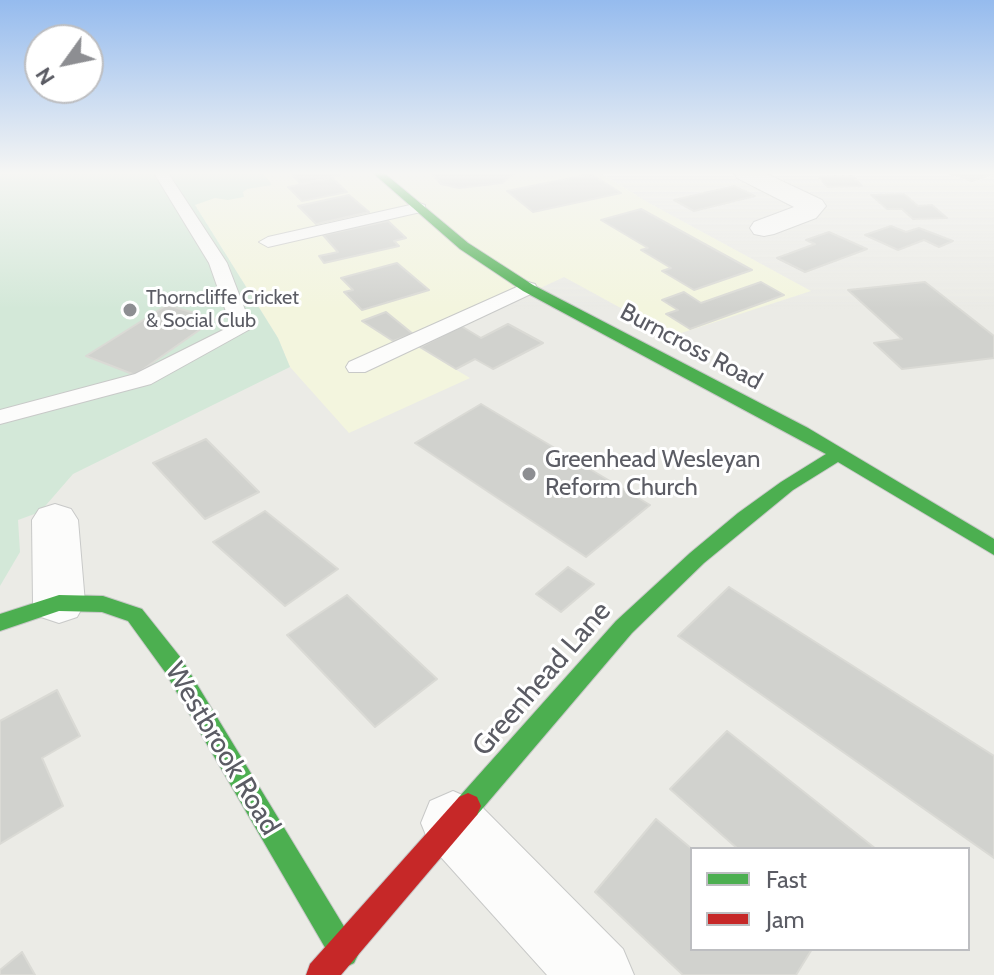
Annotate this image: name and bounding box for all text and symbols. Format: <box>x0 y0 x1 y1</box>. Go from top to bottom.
north arrow <box>24 24 104 104</box>
text: N <box>30 62 61 90</box>
place label: Thorncliffe Cricket & Social Club <box>146 286 299 333</box>
street label: Burncross Road <box>615 298 767 396</box>
marker: Thorncliffe Cricket & Social Club <box>121 301 139 319</box>
place label: Greenhead Wesleyan Reform Church <box>545 446 760 502</box>
marker: Greenhead Wesleyan Reform Church <box>520 465 538 483</box>
street label: Greenhead Lane <box>466 595 618 763</box>
street label: Westbrook Road <box>157 657 287 841</box>
legend <box>690 847 970 951</box>
text: Fast <box>766 865 807 894</box>
text: Jam <box>766 905 804 934</box>

